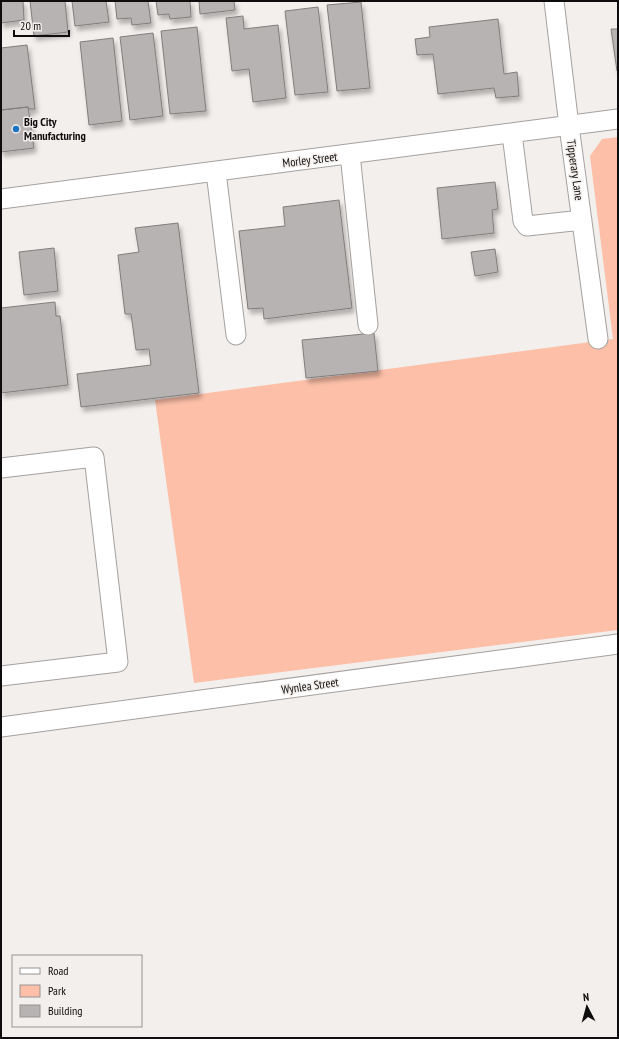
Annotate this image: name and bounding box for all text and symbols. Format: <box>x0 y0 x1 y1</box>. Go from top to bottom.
scale bar <box>14 12 69 38</box>
text: 20 m <box>20 18 41 33</box>
place label: Big City Manufacturing <box>24 114 86 143</box>
marker: Big City Manufacturing <box>11 124 21 134</box>
street label: Tipperary Lane <box>564 139 587 201</box>
street label: Morley Street <box>282 149 339 170</box>
street label: Wynlea Street <box>280 674 340 697</box>
legend <box>12 955 142 1027</box>
text: Road <box>48 963 68 978</box>
text: Park <box>48 983 66 998</box>
north arrow <box>567 987 607 1027</box>
text: N <box>582 990 590 1004</box>
text: Building <box>48 1003 83 1018</box>

